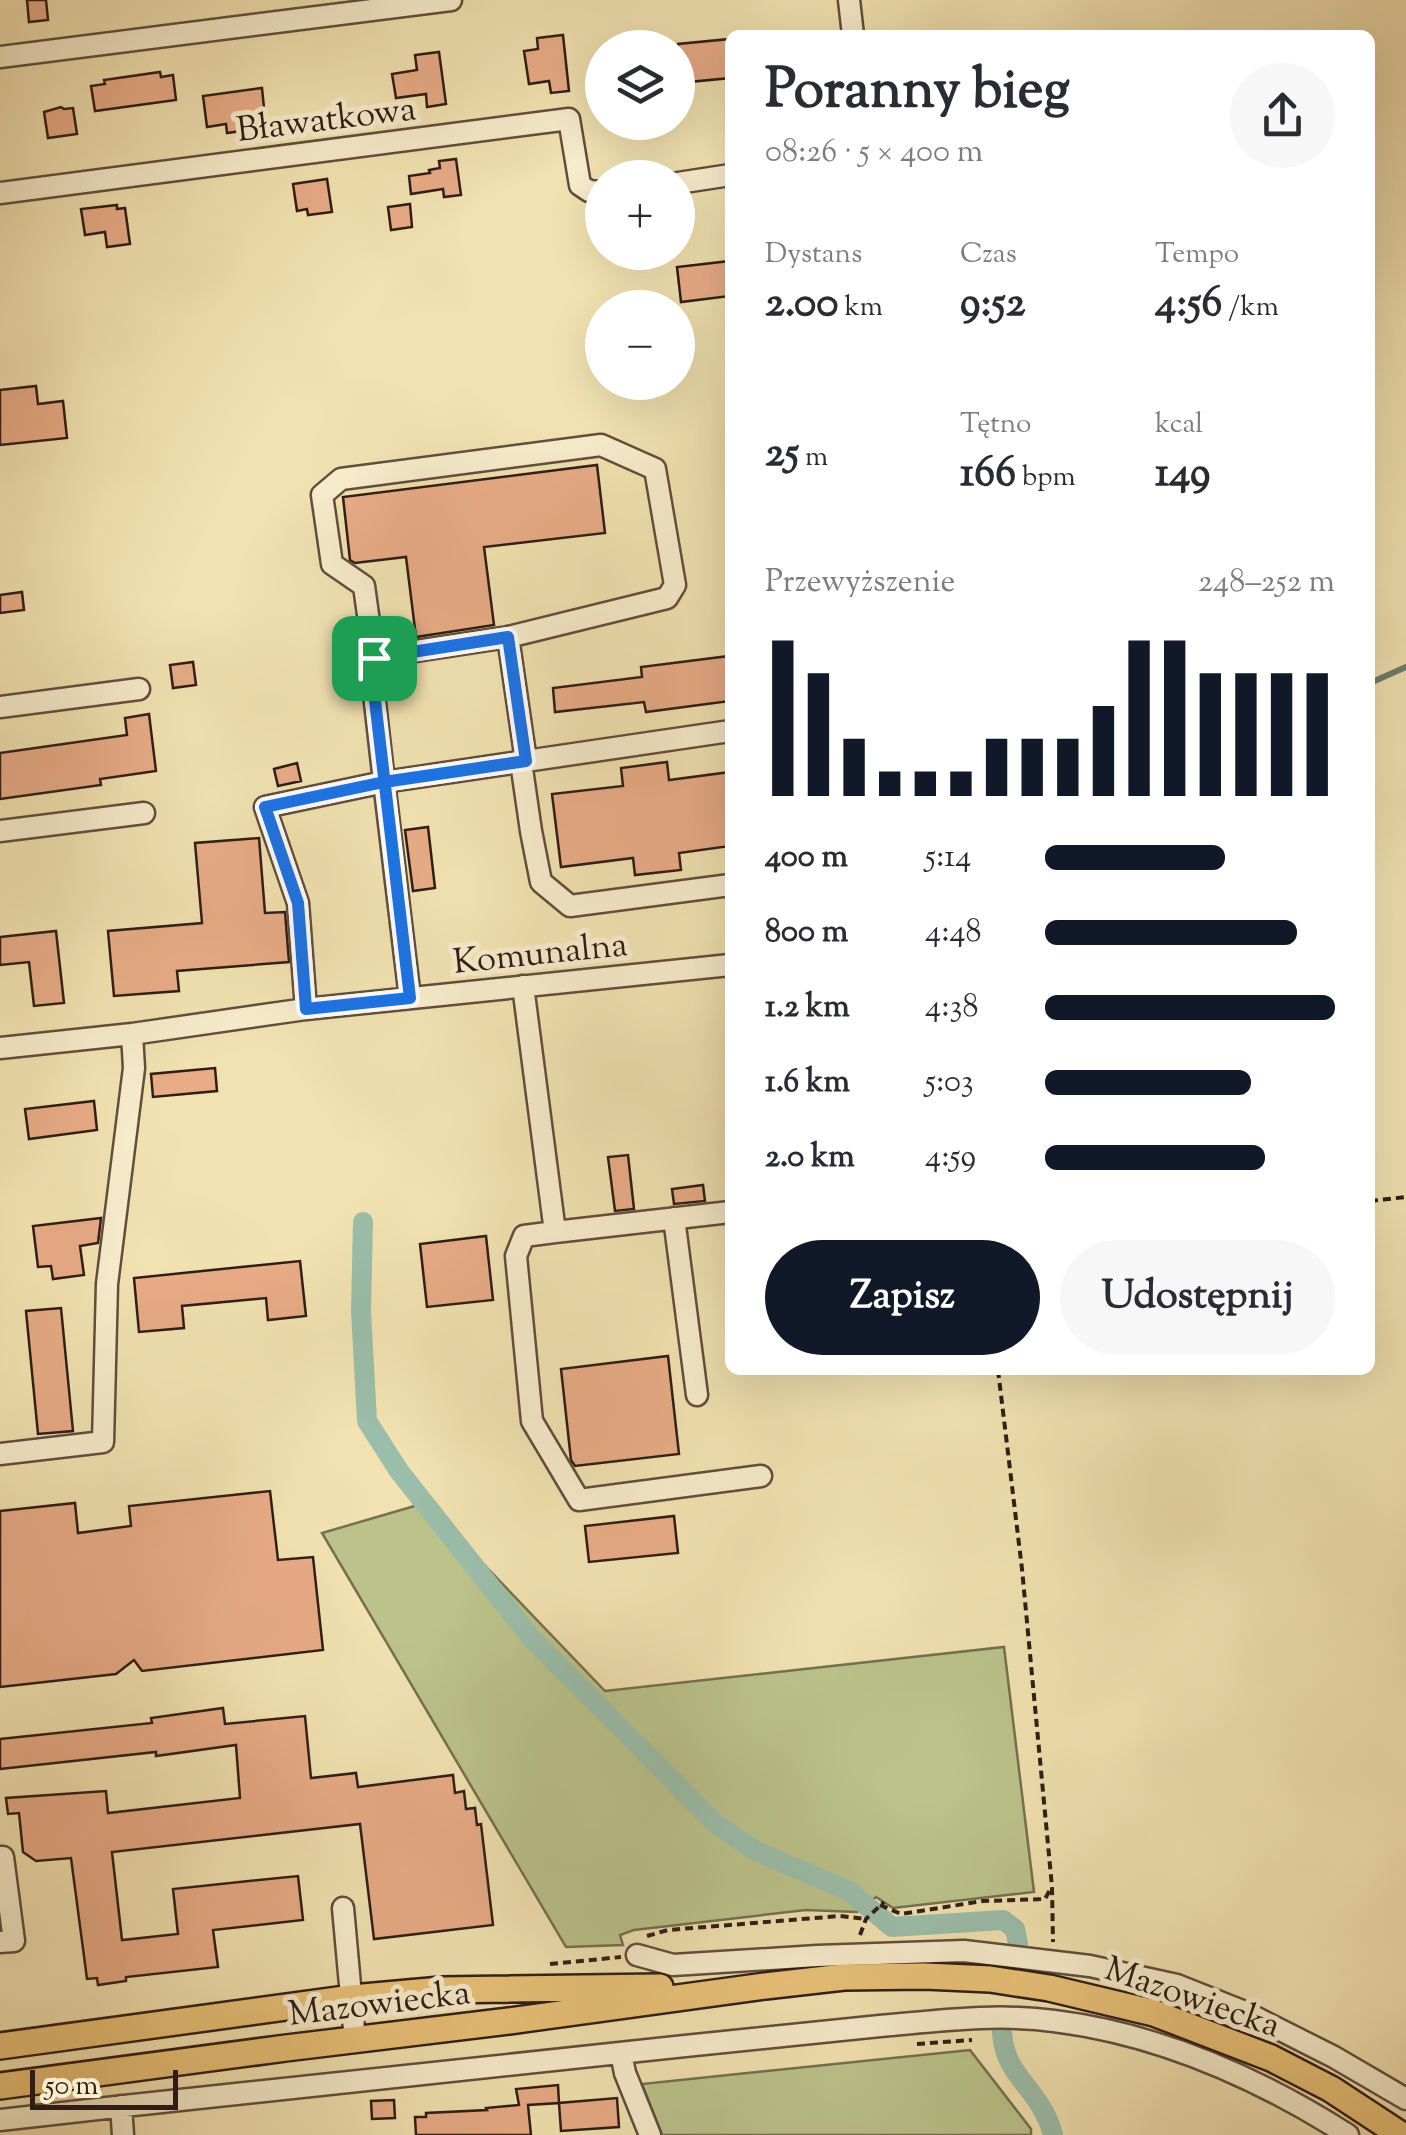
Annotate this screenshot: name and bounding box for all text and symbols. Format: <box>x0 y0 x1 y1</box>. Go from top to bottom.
map controls <box>585 30 695 400</box>
button: layers <box>585 30 695 140</box>
text: Poranny bieg <box>765 53 1070 132</box>
button: share <box>1230 63 1335 168</box>
street label: Bławatkowa <box>234 85 419 158</box>
text: 08:26 · 5 × 400 m <box>765 130 983 176</box>
button: + <box>585 160 695 270</box>
text: Dystans <box>765 235 862 275</box>
text: Czas <box>960 235 1017 275</box>
text: Tempo <box>1155 235 1239 275</box>
text: 2.00 <box>765 275 839 335</box>
text: 9:52 <box>960 275 1025 335</box>
text: 4:56 <box>1155 275 1222 335</box>
text: km <box>839 288 883 328</box>
text: /km <box>1222 288 1279 328</box>
button: − <box>585 290 695 400</box>
text: Tętno <box>960 405 1031 445</box>
text: kcal <box>1155 405 1203 445</box>
text: 25 <box>765 425 799 485</box>
text: m <box>799 438 828 478</box>
text: 166 <box>960 445 1016 505</box>
text: 149 <box>1155 445 1210 505</box>
text: bpm <box>1016 458 1076 498</box>
text: Przewyższenie <box>765 560 955 606</box>
text: 248–252 m <box>1198 560 1335 606</box>
pin <box>332 616 417 701</box>
icon: arrive <box>347 631 402 686</box>
text: 400 m <box>765 835 848 881</box>
text: 5:14 <box>925 835 971 881</box>
text: 800 m <box>765 910 848 956</box>
text: 4:48 <box>925 910 982 956</box>
street label: Komunalna <box>451 921 630 990</box>
text: 1.2 km <box>765 985 850 1031</box>
text: 4:38 <box>925 985 978 1031</box>
text: 1.6 km <box>765 1060 850 1106</box>
text: 5:03 <box>925 1060 974 1106</box>
text: 2.0 km <box>765 1135 855 1181</box>
text: 4:59 <box>925 1135 976 1181</box>
button: Zapisz <box>765 1240 1040 1355</box>
button: Udostępnij <box>1060 1240 1335 1355</box>
street label: Mazowiecka <box>1097 1945 1287 2053</box>
street label: Mazowiecka <box>286 1969 473 2042</box>
scale bar <box>30 2065 178 2110</box>
text: 50 m <box>45 2067 99 2107</box>

